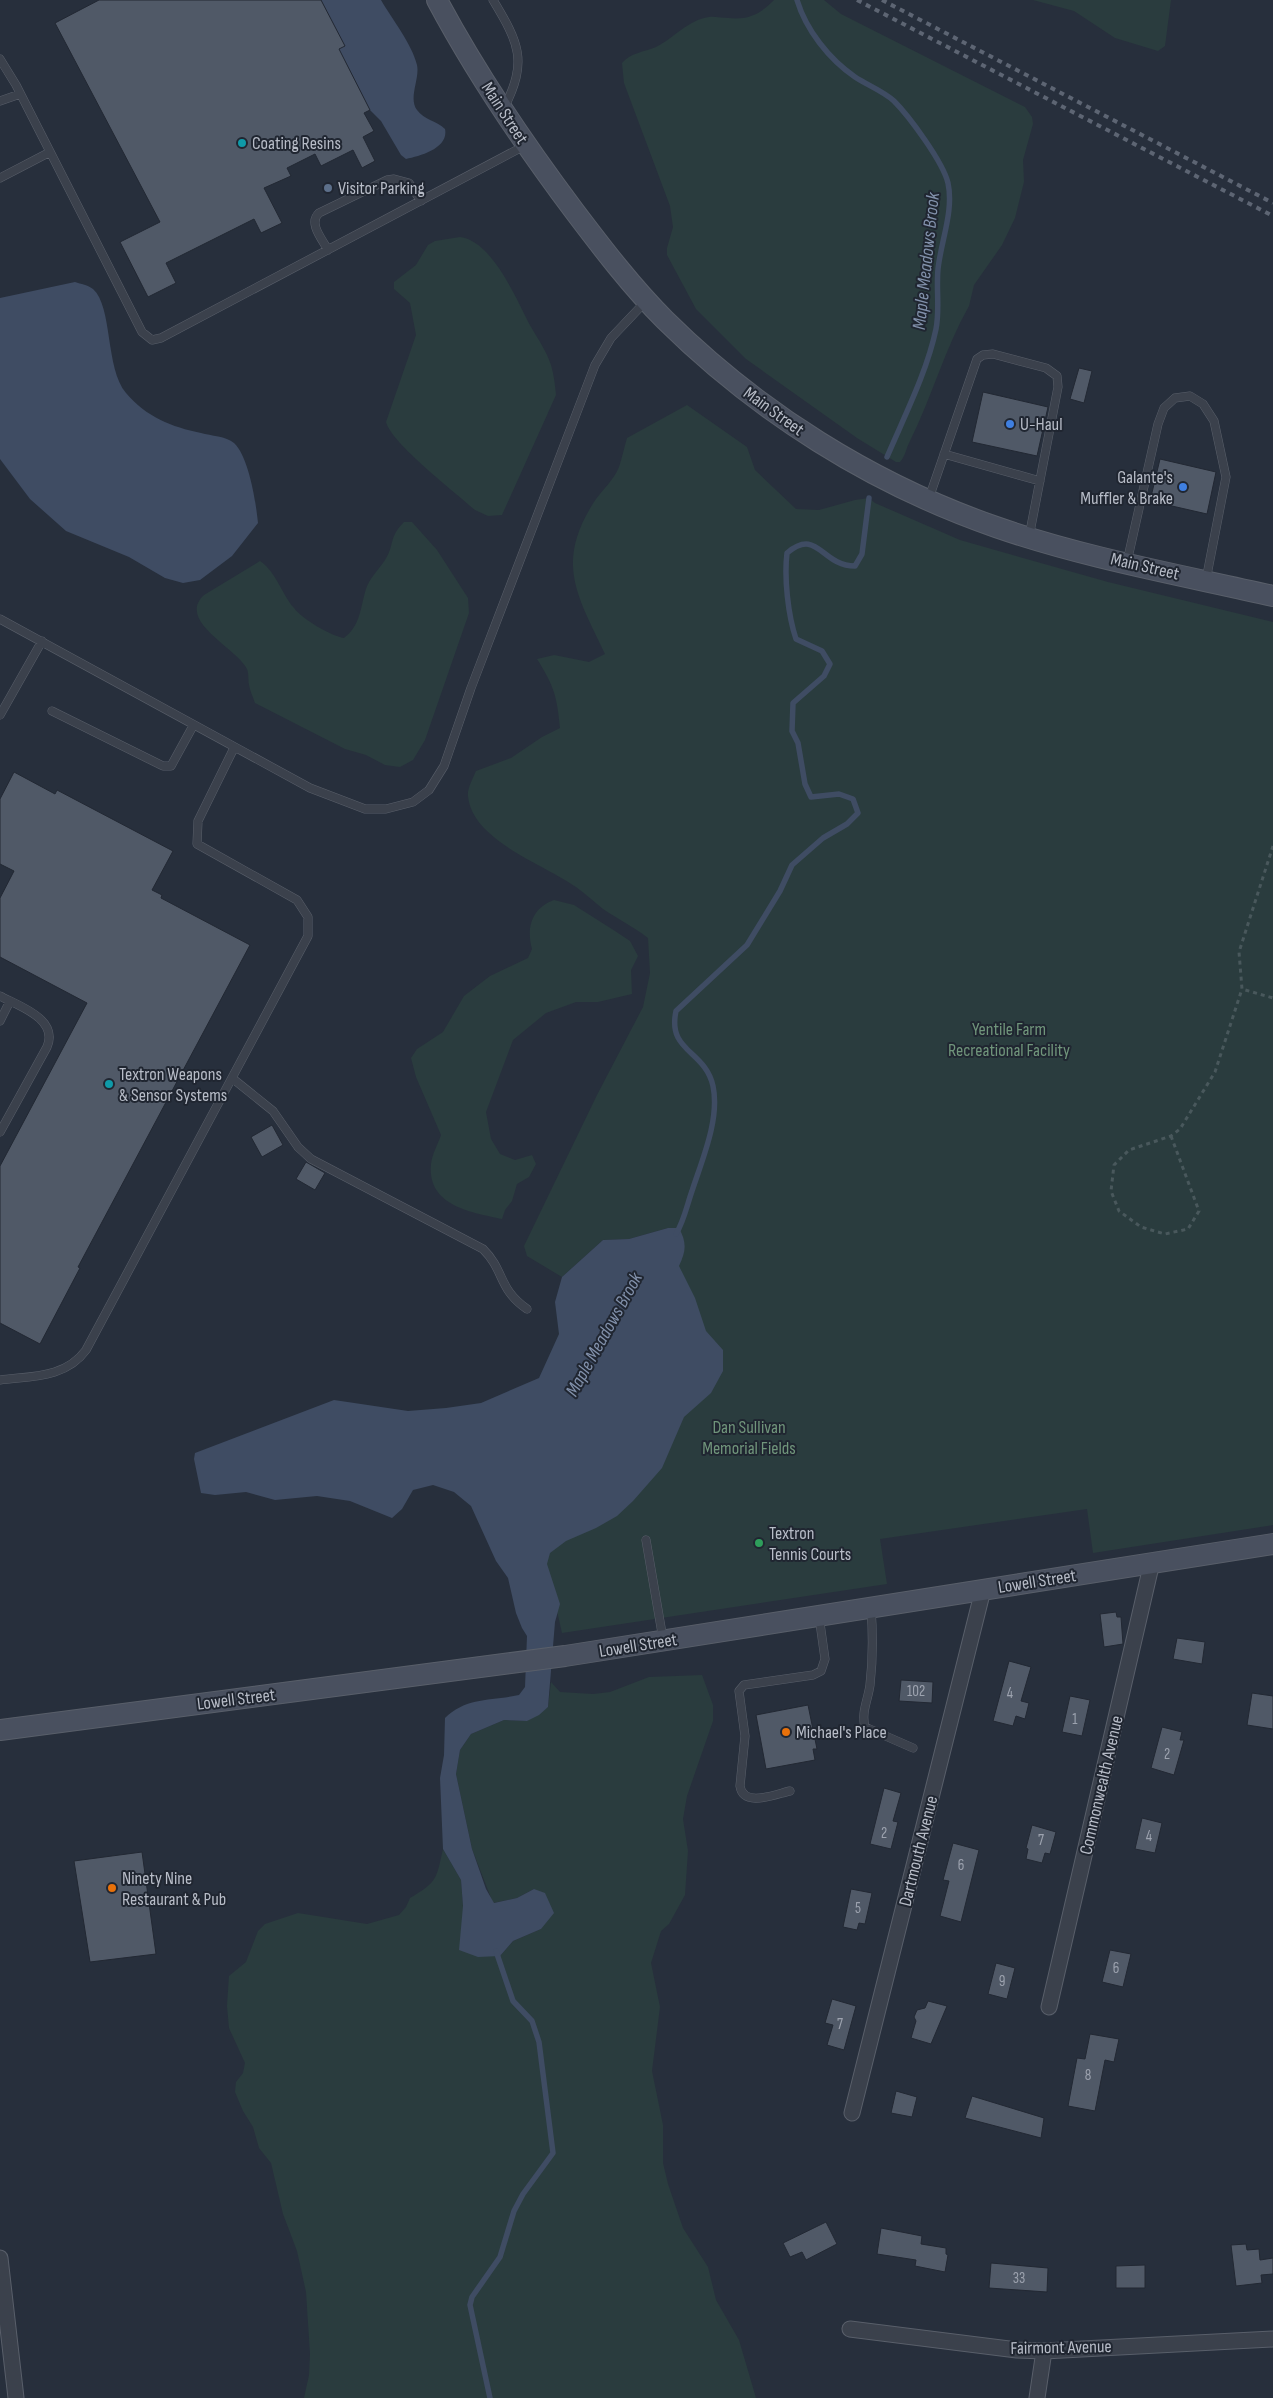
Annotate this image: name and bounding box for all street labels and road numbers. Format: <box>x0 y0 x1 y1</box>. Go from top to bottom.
street label: Main Street <box>477 78 533 149</box>
street label: Main Street <box>739 382 808 441</box>
street label: Main Street <box>1109 548 1182 585</box>
street label: Lowell Street <box>997 1565 1078 1598</box>
street label: Lowell Street <box>598 1629 679 1662</box>
street label: Lowell Street <box>196 1684 277 1715</box>
street label: Commonwealth Avenue <box>1075 1714 1128 1857</box>
street label: Dartmouth Avenue <box>895 1794 942 1909</box>
street label: Fairmont Avenue <box>1010 2336 1112 2359</box>

